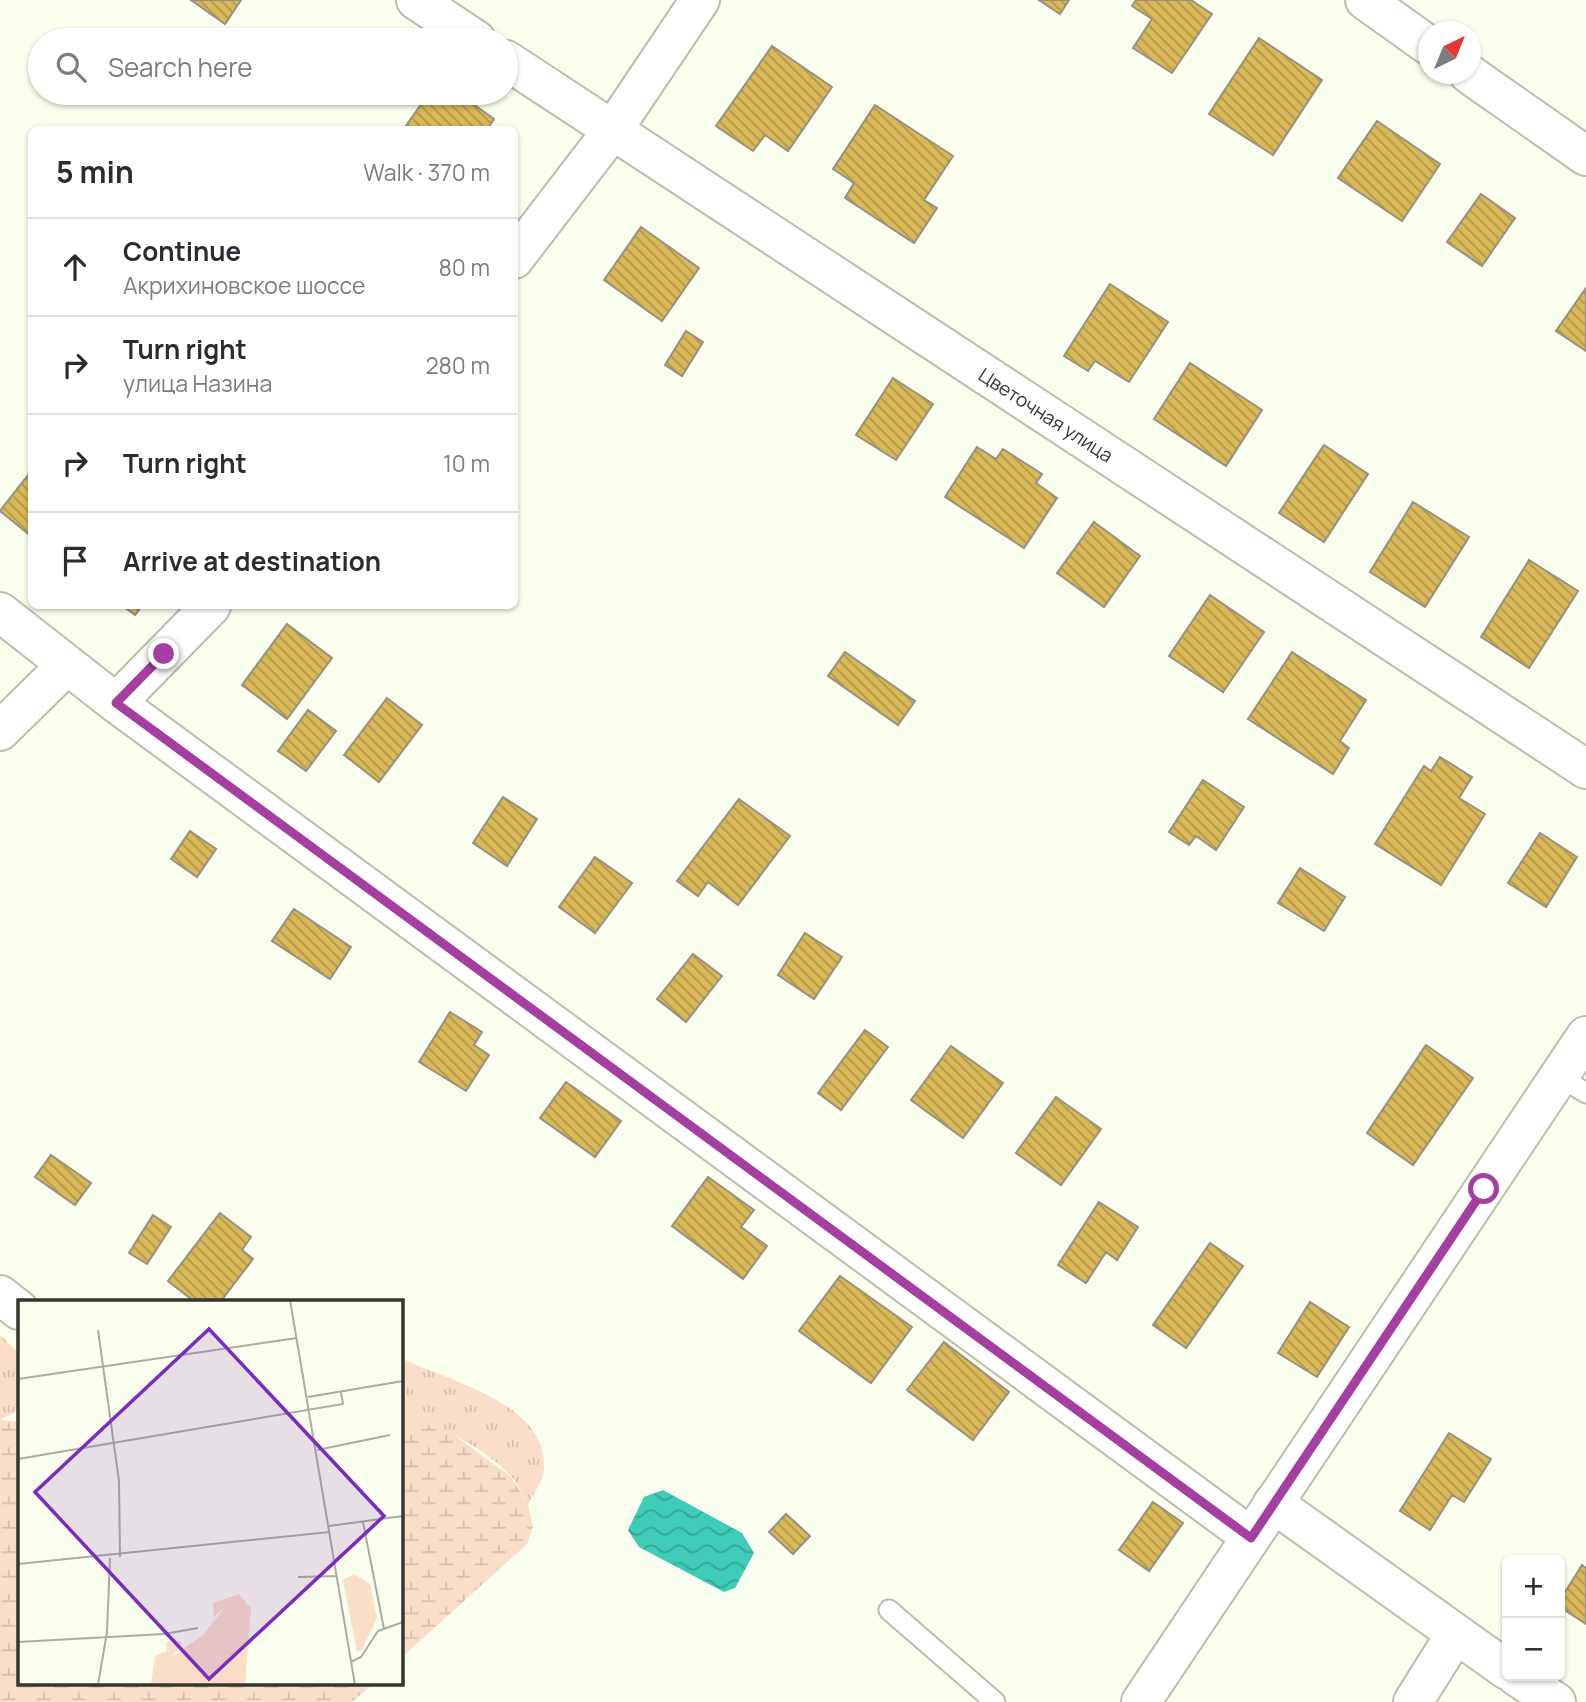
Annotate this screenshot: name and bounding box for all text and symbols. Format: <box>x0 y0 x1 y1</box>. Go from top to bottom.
north arrow <box>1418 21 1481 84</box>
search box <box>28 28 518 105</box>
icon: search <box>52 48 90 86</box>
text: Search here <box>108 49 253 85</box>
text: 5 min <box>56 151 134 192</box>
text: Walk · 370 m <box>363 156 490 188</box>
text: Continue <box>123 233 241 269</box>
icon: ahead <box>56 248 94 286</box>
text: 80 m <box>439 251 490 283</box>
text: Акрихиновское шоссе <box>123 269 366 301</box>
text: Turn right <box>123 331 247 367</box>
icon: right <box>56 346 94 384</box>
text: 280 m <box>425 349 490 381</box>
street label: Цветочная улица <box>974 362 1118 468</box>
text: улица Назина <box>123 367 272 399</box>
icon: right <box>56 444 94 482</box>
text: Turn right <box>123 445 247 481</box>
text: 10 m <box>443 447 490 479</box>
icon: arrive <box>56 542 94 580</box>
text: Arrive at destination <box>123 543 381 579</box>
route end <box>148 638 179 669</box>
route start <box>1468 1173 1499 1204</box>
inset map <box>18 1300 402 1684</box>
map controls <box>1502 1555 1565 1681</box>
button: + <box>1502 1555 1565 1618</box>
button: − <box>1502 1618 1565 1681</box>

